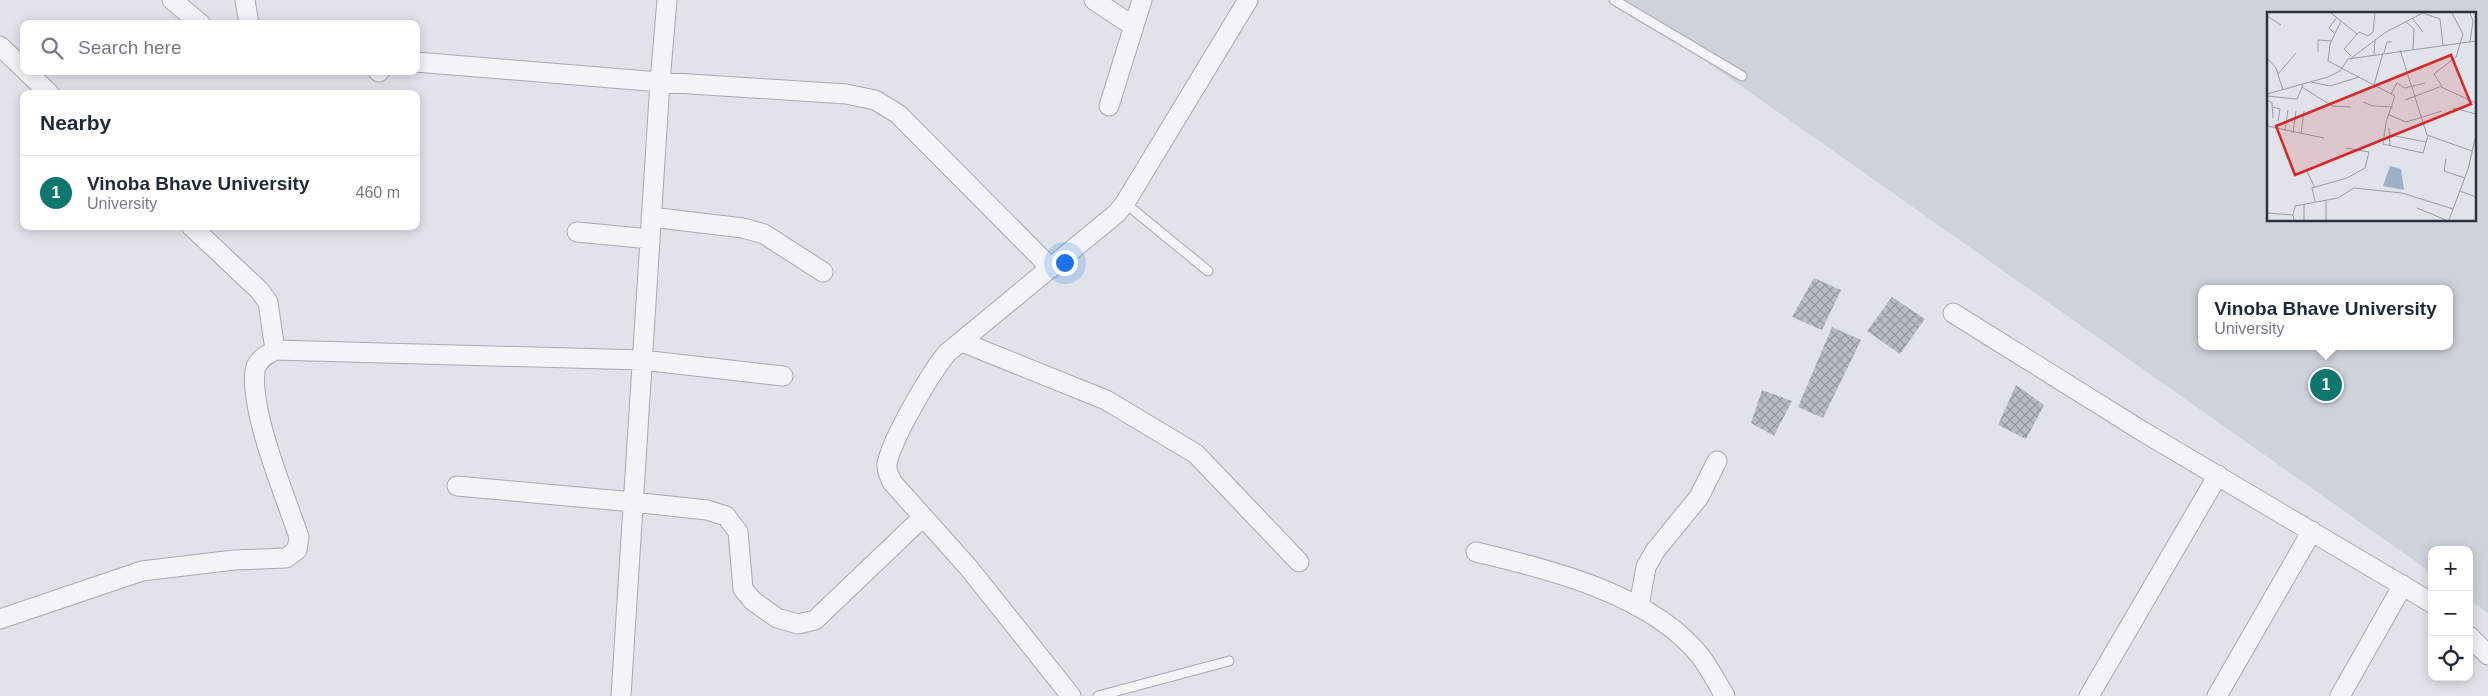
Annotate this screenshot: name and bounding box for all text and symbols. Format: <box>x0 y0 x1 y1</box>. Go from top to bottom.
inset map <box>2267 12 2476 221</box>
search box <box>20 20 420 75</box>
icon: search <box>38 34 66 62</box>
text: Search here <box>78 37 182 58</box>
text: Nearby <box>40 111 111 134</box>
text: Vinoba Bhave University <box>87 173 309 194</box>
text: 1 <box>52 184 60 201</box>
text: 460 m <box>356 184 400 201</box>
text: University <box>87 195 157 212</box>
your location <box>1052 250 1078 276</box>
popup <box>2198 285 2453 350</box>
text: Vinoba Bhave University <box>2214 298 2437 319</box>
text: University <box>2214 320 2285 337</box>
pin: 1 <box>2310 366 2342 404</box>
map controls <box>2428 546 2473 681</box>
button: + <box>2428 546 2473 591</box>
button: − <box>2428 591 2473 636</box>
button: locate <box>2428 636 2473 681</box>

